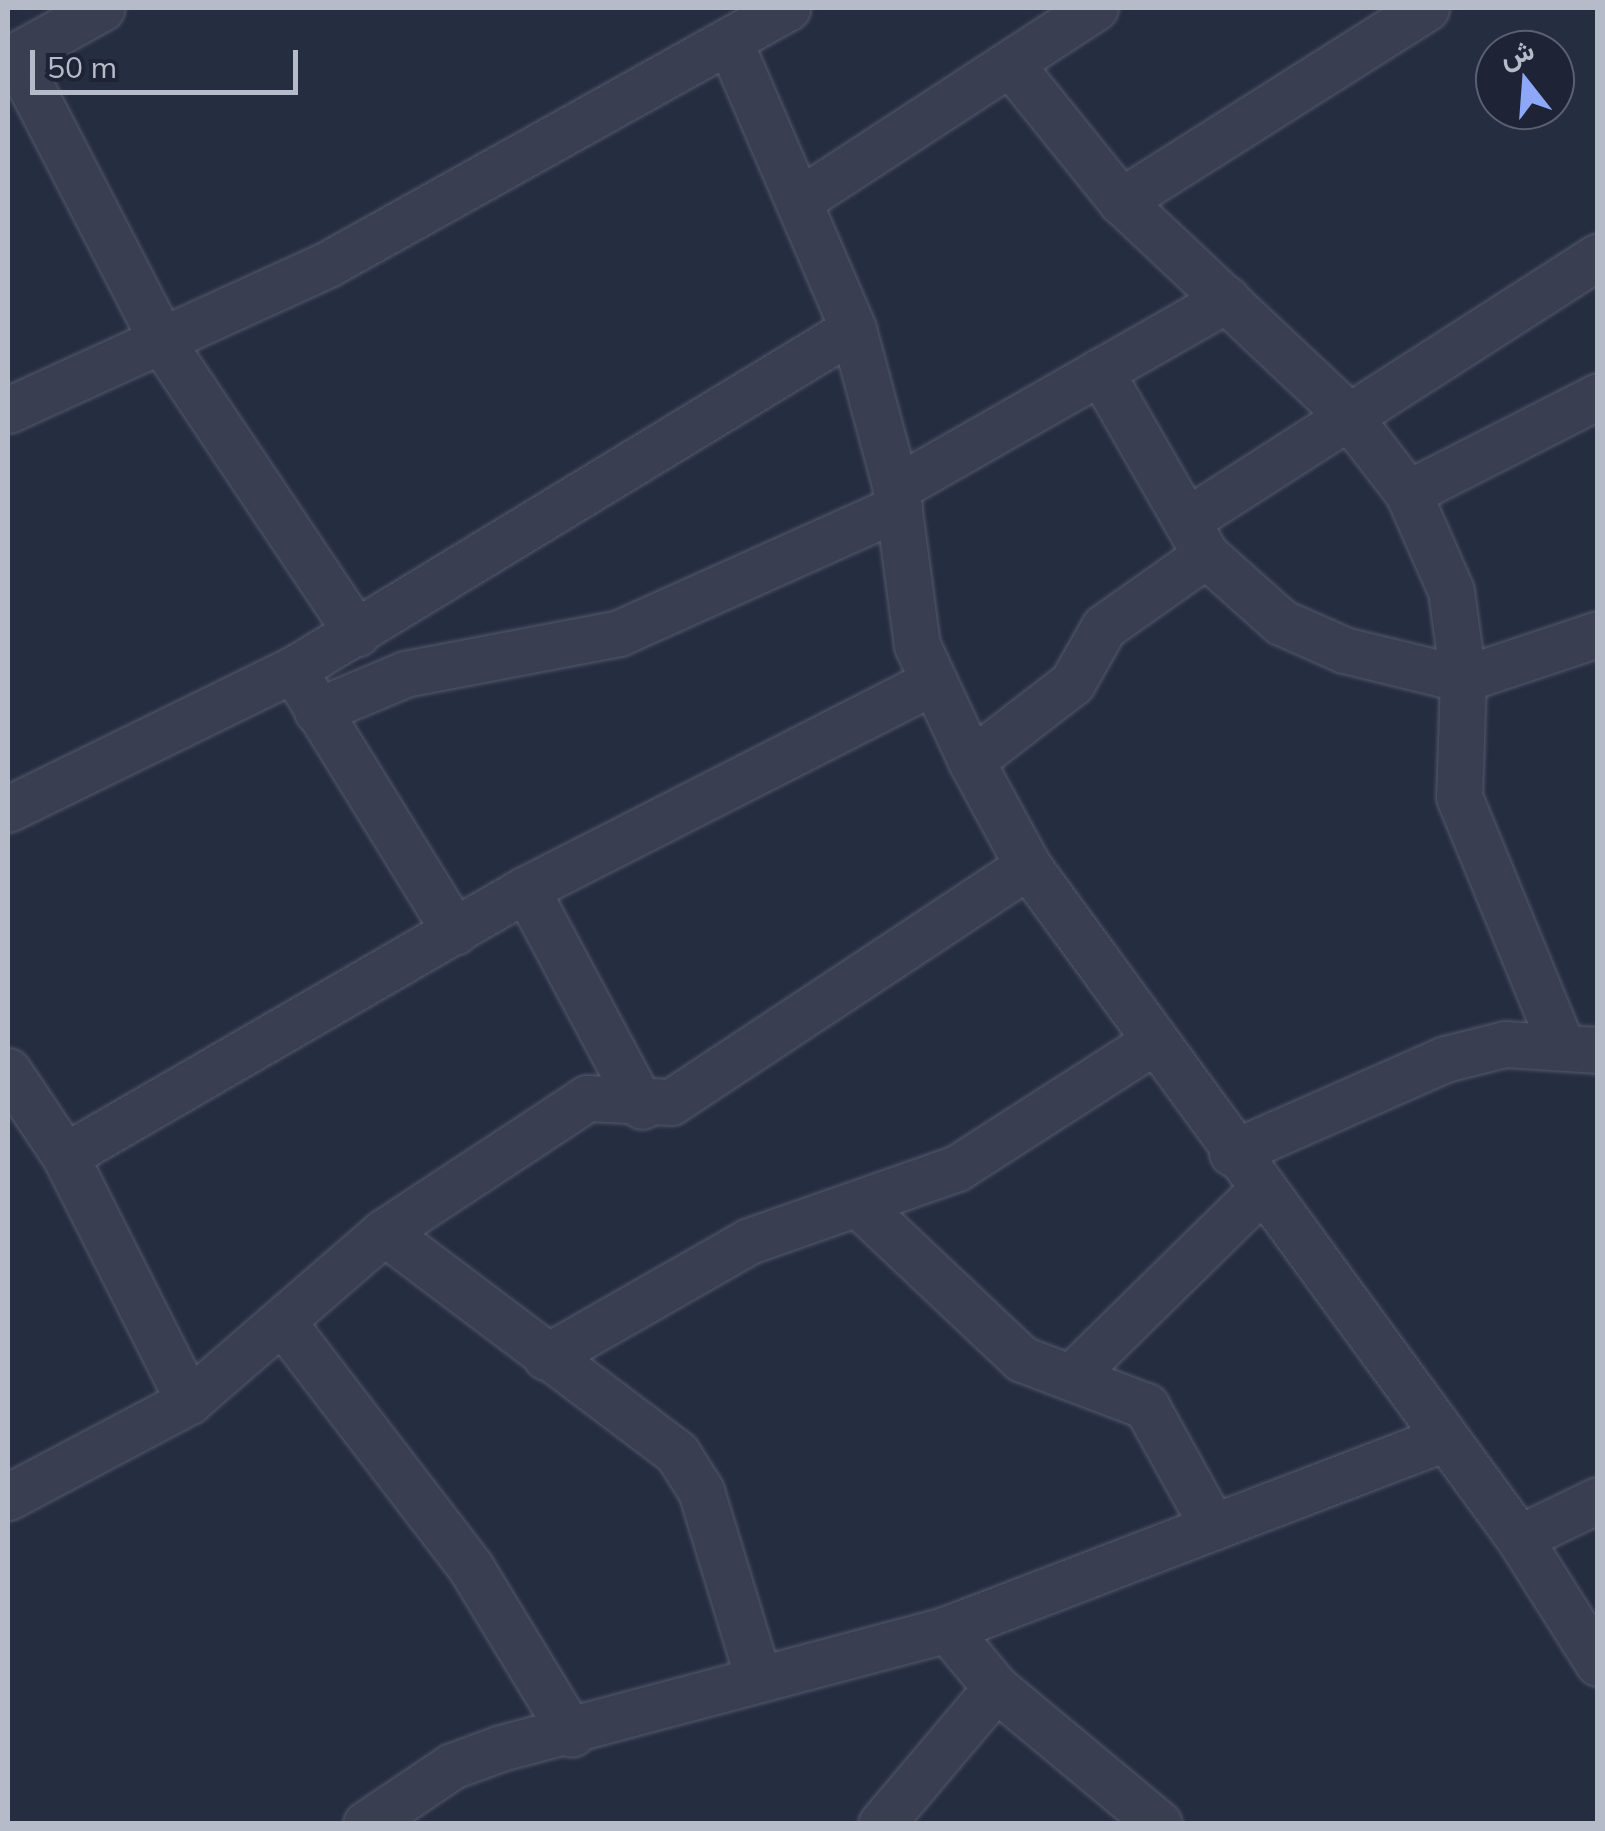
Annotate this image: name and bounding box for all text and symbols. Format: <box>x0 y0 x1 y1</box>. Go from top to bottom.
scale bar <box>35 30 302 92</box>
north arrow <box>1475 30 1575 130</box>
text: ش <box>1495 31 1538 74</box>
text: 50 m <box>47 48 117 86</box>

